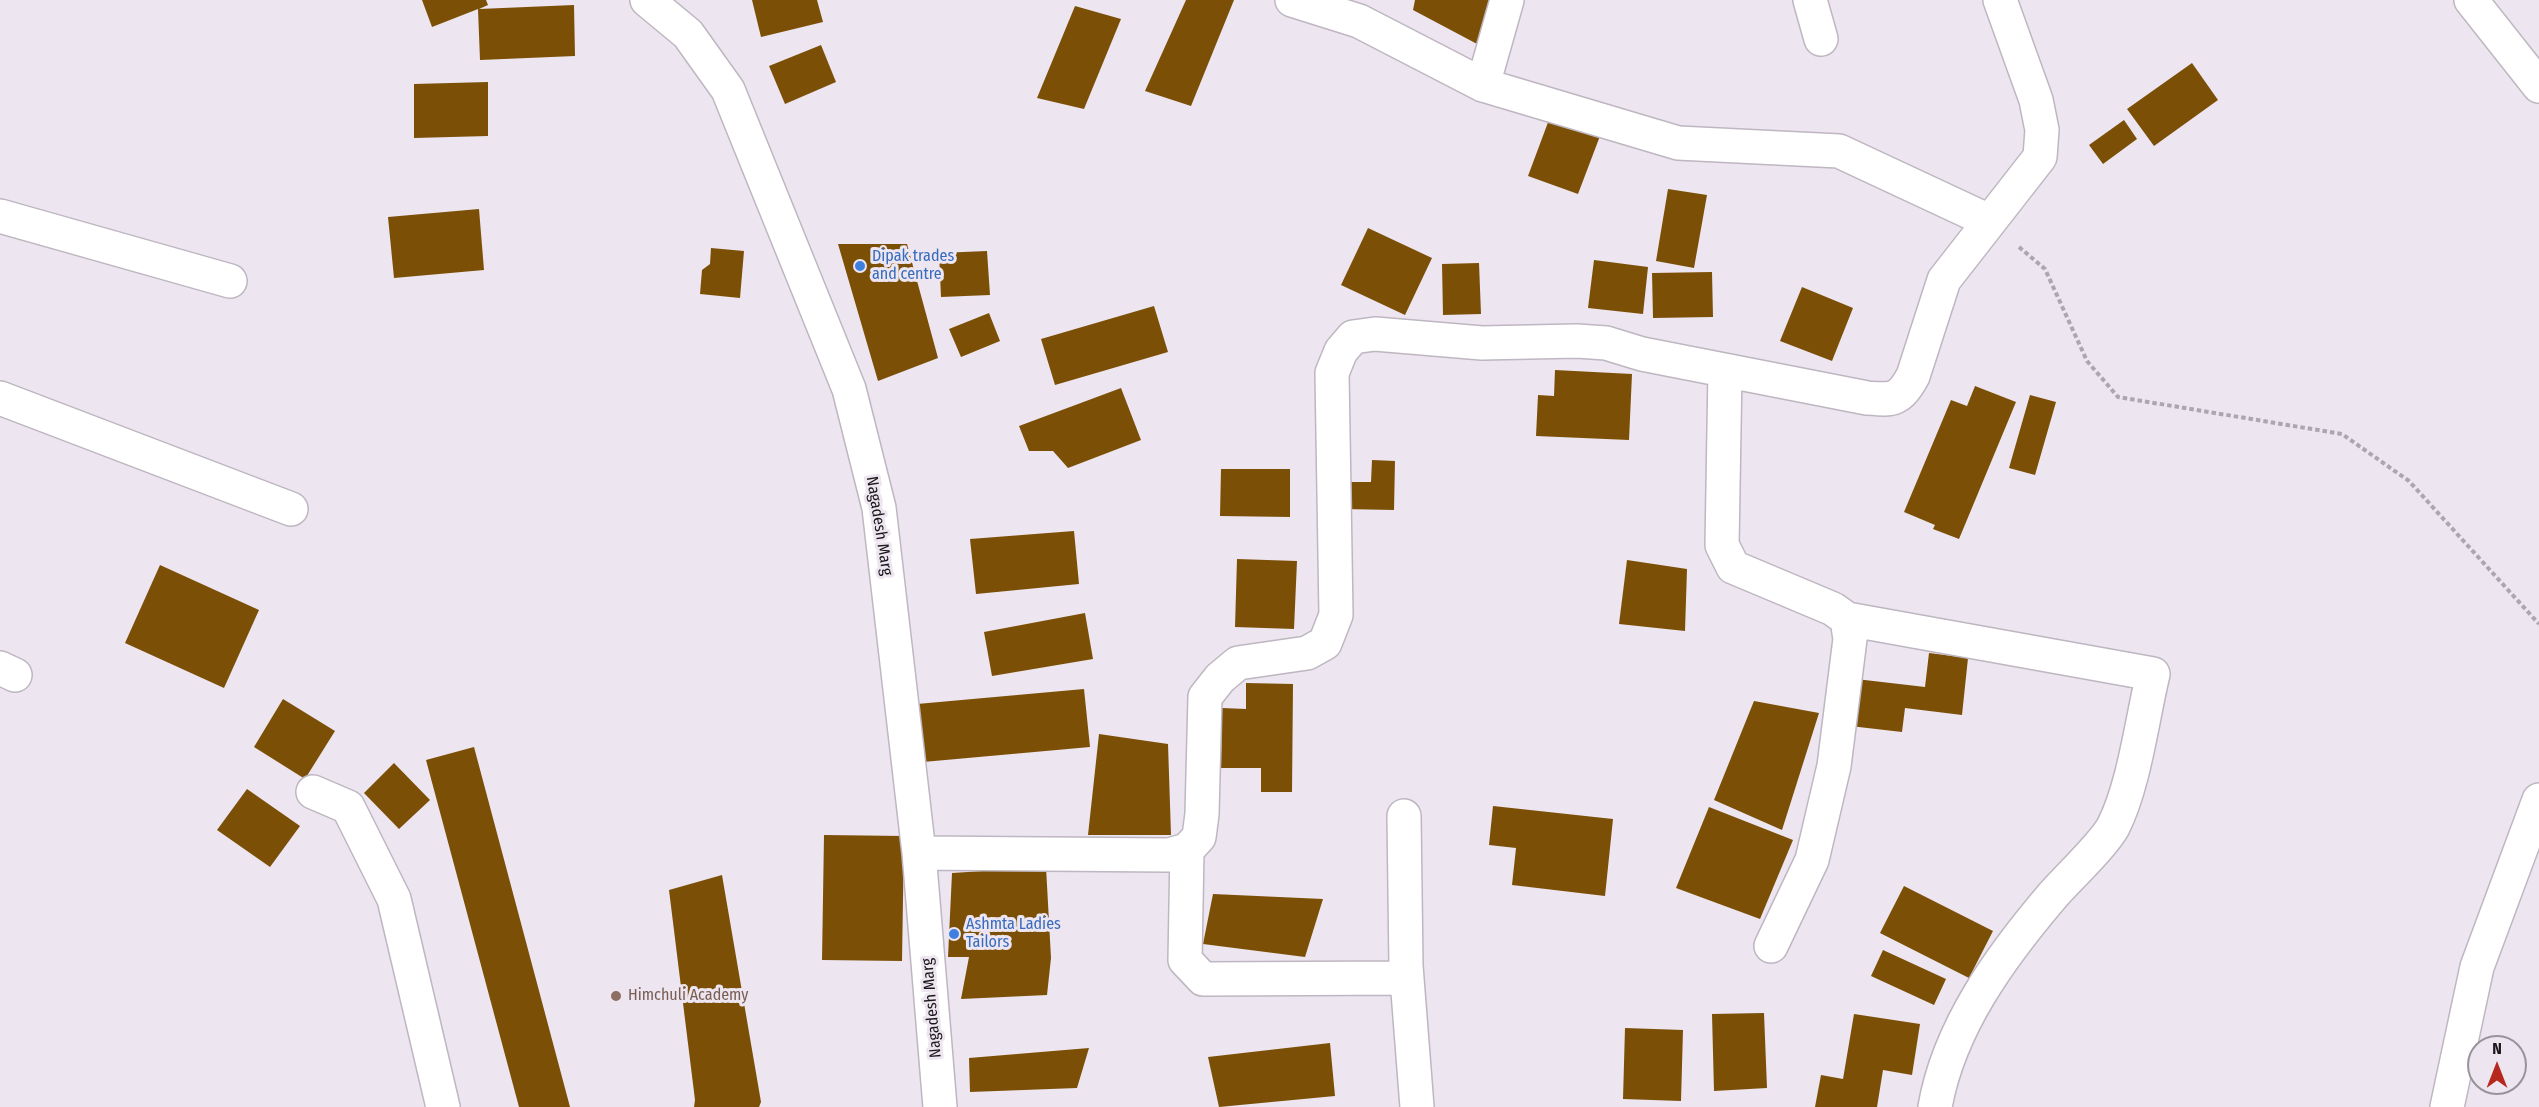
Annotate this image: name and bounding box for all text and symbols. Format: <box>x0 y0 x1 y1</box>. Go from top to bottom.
place label: Dipak trades and centre <box>872 247 954 285</box>
marker: Dipak trades and centre <box>853 259 867 273</box>
street label: Nagadesh Marg <box>862 475 896 577</box>
place label: Ashmta Ladies Tailors <box>966 915 1061 953</box>
marker: Ashmta Ladies Tailors <box>947 927 961 941</box>
street label: Nagadesh Marg <box>918 957 946 1059</box>
place label: Himchuli Academy <box>628 986 748 1006</box>
marker: Himchuli Academy <box>609 989 623 1003</box>
north arrow <box>2467 1035 2527 1095</box>
text: N <box>2492 1039 2502 1058</box>

